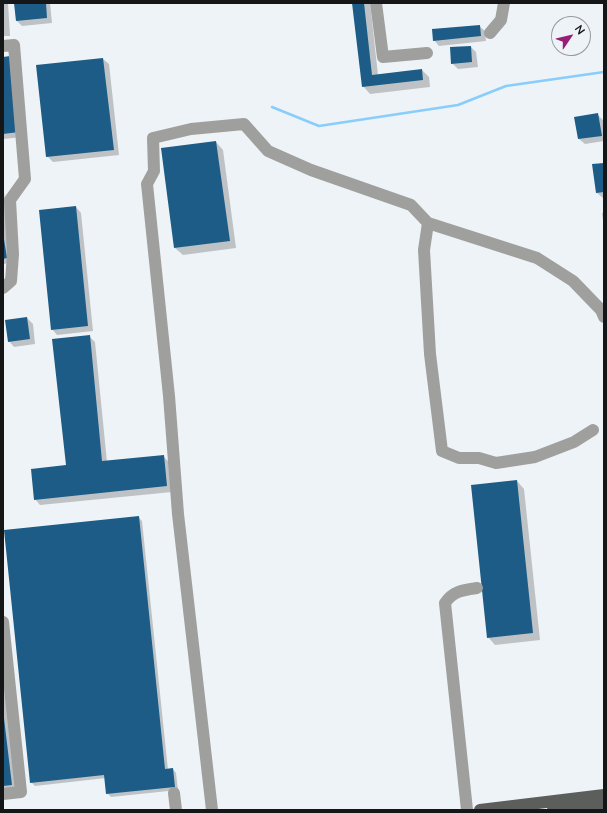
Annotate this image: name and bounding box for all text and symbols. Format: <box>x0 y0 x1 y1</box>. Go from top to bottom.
north arrow <box>551 16 591 56</box>
text: N <box>573 22 588 37</box>

